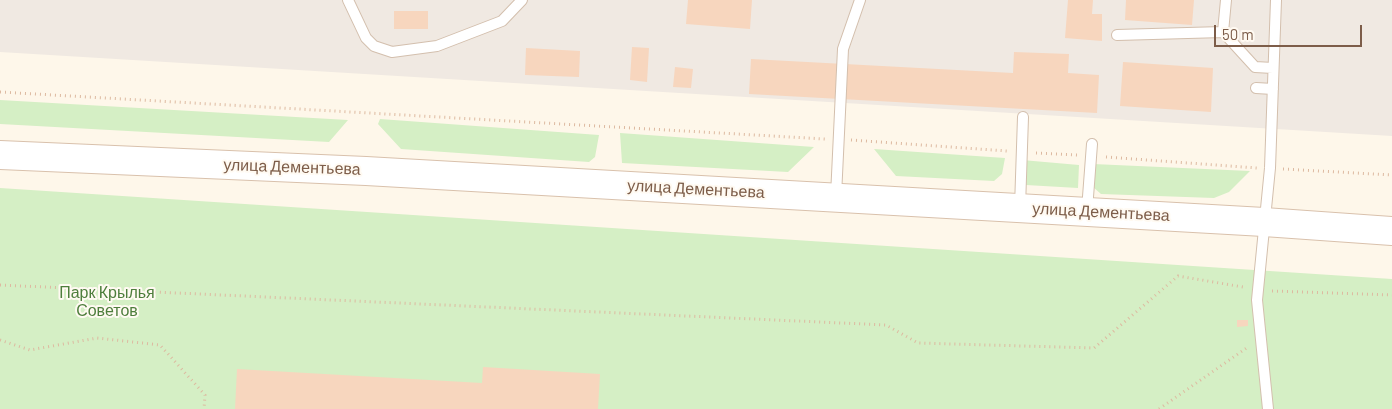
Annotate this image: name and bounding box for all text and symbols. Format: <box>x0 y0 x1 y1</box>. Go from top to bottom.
scale bar <box>1217 15 1364 47</box>
text: 50 m <box>1222 25 1254 43</box>
street label: улица Дементьева <box>223 155 361 179</box>
street label: улица Дементьева <box>627 176 765 202</box>
street label: улица Дементьева <box>1032 199 1170 225</box>
park label: Парк Крылья Советов <box>59 283 155 321</box>

